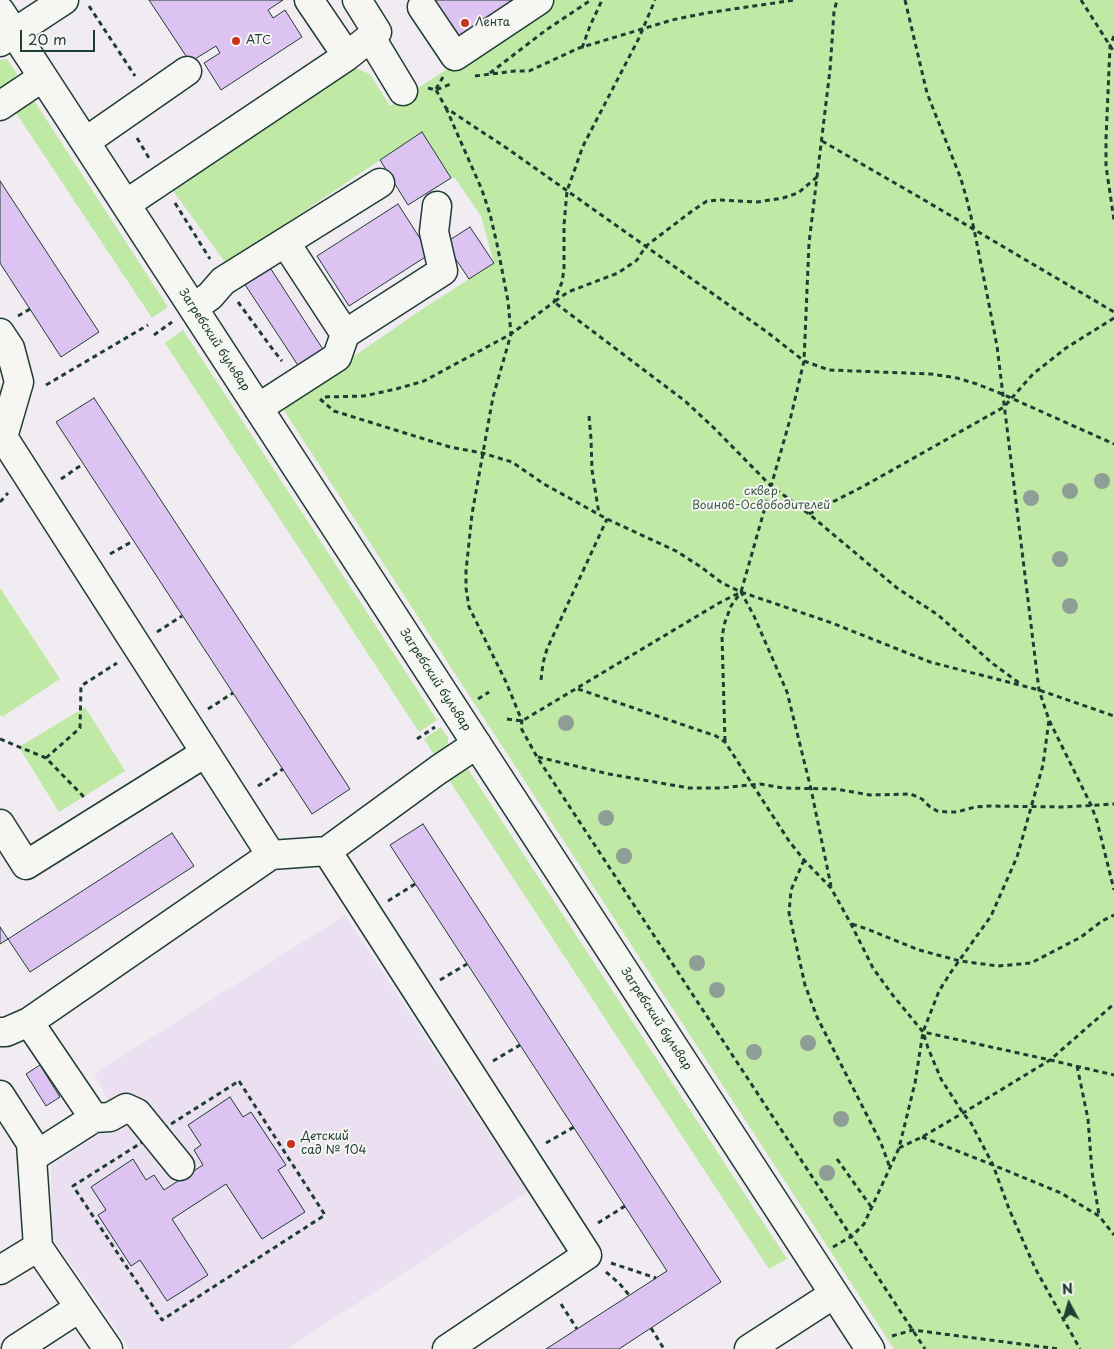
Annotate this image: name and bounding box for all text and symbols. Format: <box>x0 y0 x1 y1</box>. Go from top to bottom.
place label: Лента <box>475 16 510 30</box>
marker: Лента <box>459 17 471 29</box>
scale bar <box>22 20 98 52</box>
text: 20 m <box>28 27 67 50</box>
place label: АТС <box>246 34 271 48</box>
marker: АТС <box>230 35 242 47</box>
street label: Загребский бульвар <box>175 286 253 394</box>
park label: сквер Воинов-Освободителей <box>692 485 830 513</box>
street label: Загребский бульвар <box>396 626 474 734</box>
street label: Загребский бульвар <box>617 965 695 1073</box>
place label: Детский сад № 104 <box>301 1130 366 1158</box>
marker: Детский сад № 104 <box>285 1138 297 1150</box>
text: N <box>1061 1278 1074 1300</box>
north arrow <box>1044 1279 1094 1329</box>

